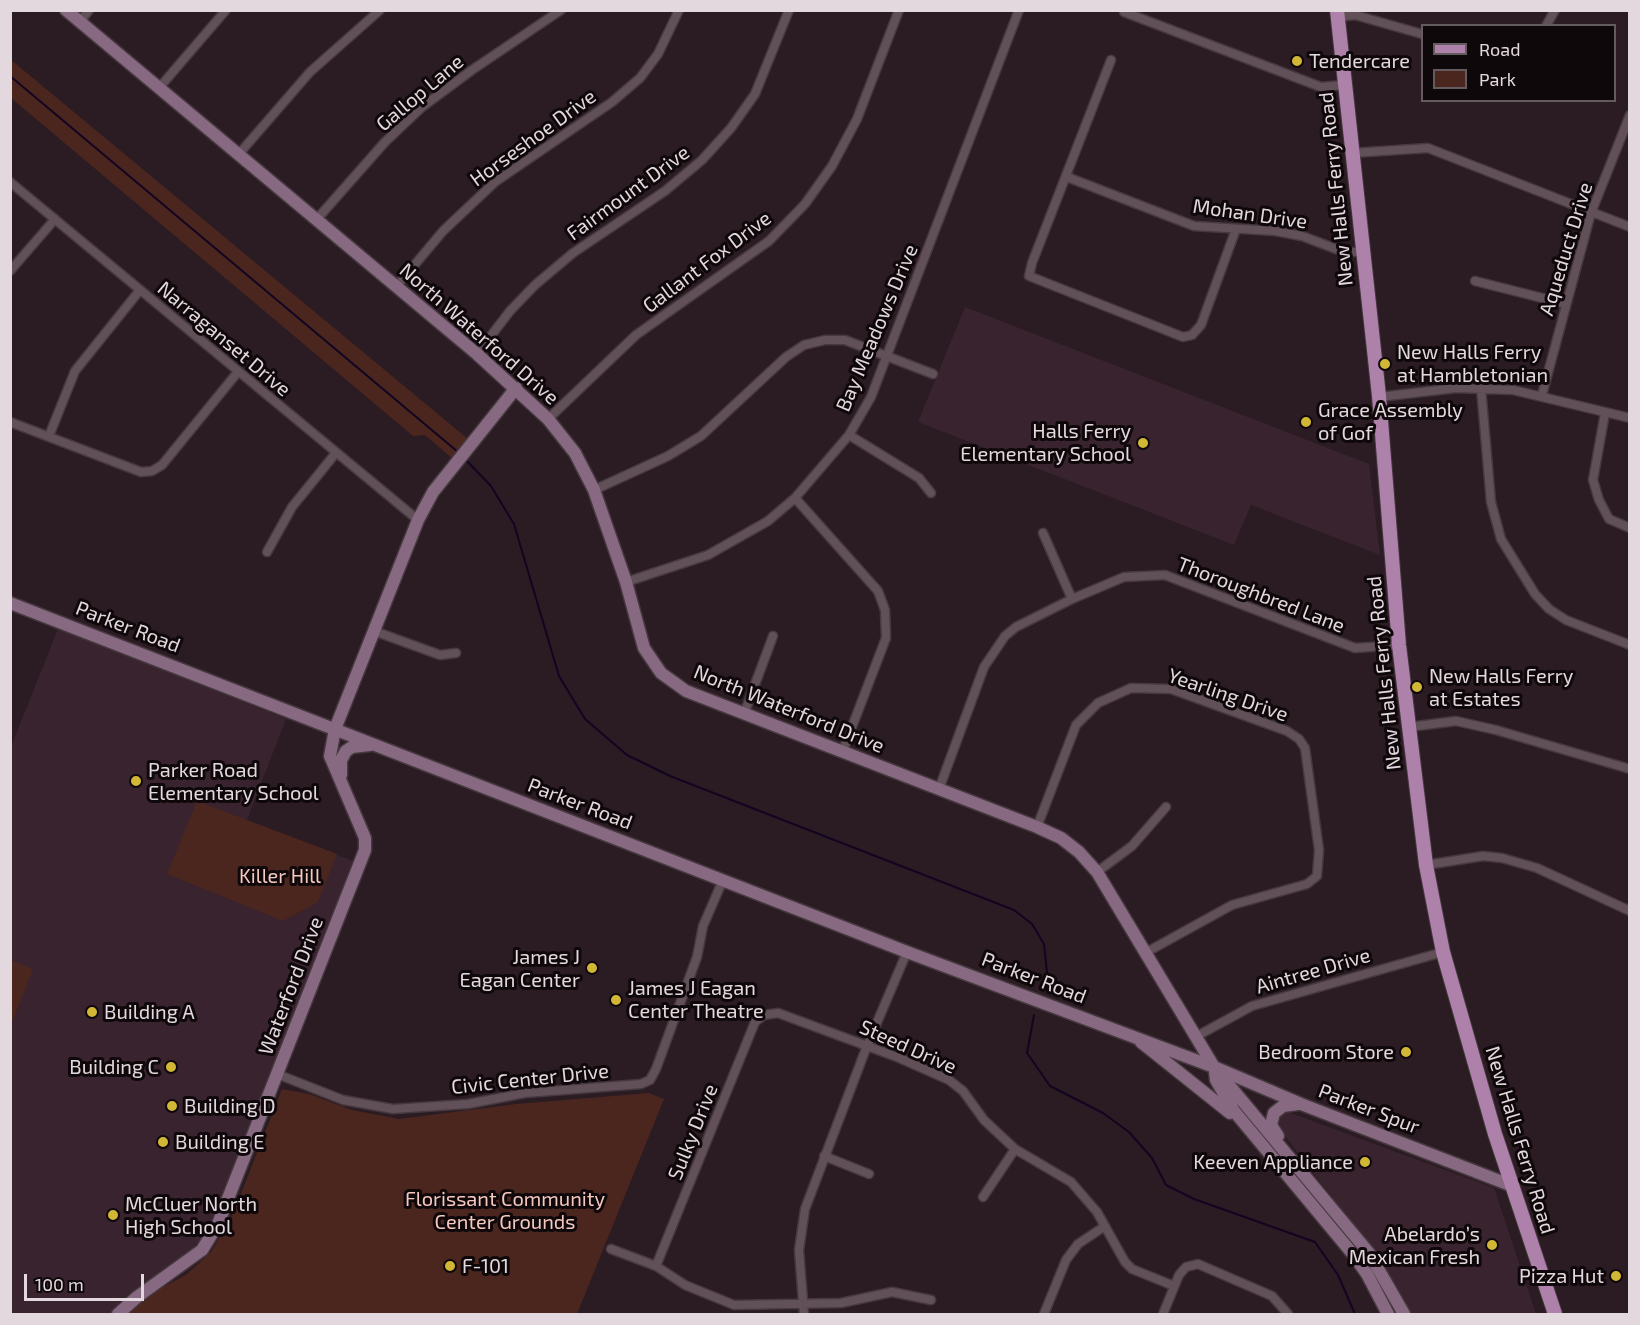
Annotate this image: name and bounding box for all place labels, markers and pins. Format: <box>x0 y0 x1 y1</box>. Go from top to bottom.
place label: Tendercare <box>1309 49 1410 73</box>
marker: Tendercare <box>1290 54 1304 68</box>
place label: New Halls Ferry at Hambletonian <box>1397 340 1548 387</box>
marker: New Halls Ferry at Hambletonian <box>1378 357 1392 371</box>
place label: Grace Assembly of Gof <box>1318 398 1463 445</box>
marker: Grace Assembly of Gof <box>1299 415 1313 429</box>
place label: Halls Ferry Elementary School <box>960 419 1131 466</box>
marker: Halls Ferry Elementary School <box>1136 436 1150 450</box>
place label: New Halls Ferry at Estates <box>1429 664 1573 711</box>
marker: New Halls Ferry at Estates <box>1410 680 1424 694</box>
place label: Parker Road Elementary School <box>148 758 319 805</box>
marker: Parker Road Elementary School <box>129 774 143 788</box>
place label: James J Eagan Center <box>460 945 580 992</box>
marker: James J Eagan Center <box>585 961 599 975</box>
place label: James J Eagan Center Theatre <box>628 976 764 1023</box>
marker: James J Eagan Center Theatre <box>609 993 623 1007</box>
place label: Building A <box>104 1000 195 1024</box>
marker: Building A <box>85 1005 99 1019</box>
place label: Bedroom Store <box>1258 1040 1394 1064</box>
marker: Bedroom Store <box>1399 1045 1413 1059</box>
place label: Building C <box>69 1055 159 1079</box>
marker: Building C <box>164 1060 178 1074</box>
place label: Building D <box>184 1094 276 1118</box>
marker: Building D <box>165 1099 179 1113</box>
place label: Building E <box>175 1130 265 1154</box>
marker: Building E <box>156 1135 170 1149</box>
place label: Keeven Appliance <box>1193 1150 1353 1174</box>
marker: Keeven Appliance <box>1358 1155 1372 1169</box>
place label: McCluer North High School <box>125 1192 257 1239</box>
marker: McCluer North High School <box>106 1208 120 1222</box>
place label: Abelardo’s Mexican Fresh <box>1349 1222 1480 1269</box>
marker: Abelardo’s Mexican Fresh <box>1485 1238 1499 1252</box>
place label: F-101 <box>462 1254 509 1278</box>
marker: F-101 <box>443 1259 457 1273</box>
place label: Pizza Hut <box>1519 1264 1604 1288</box>
marker: Pizza Hut <box>1609 1269 1623 1283</box>

